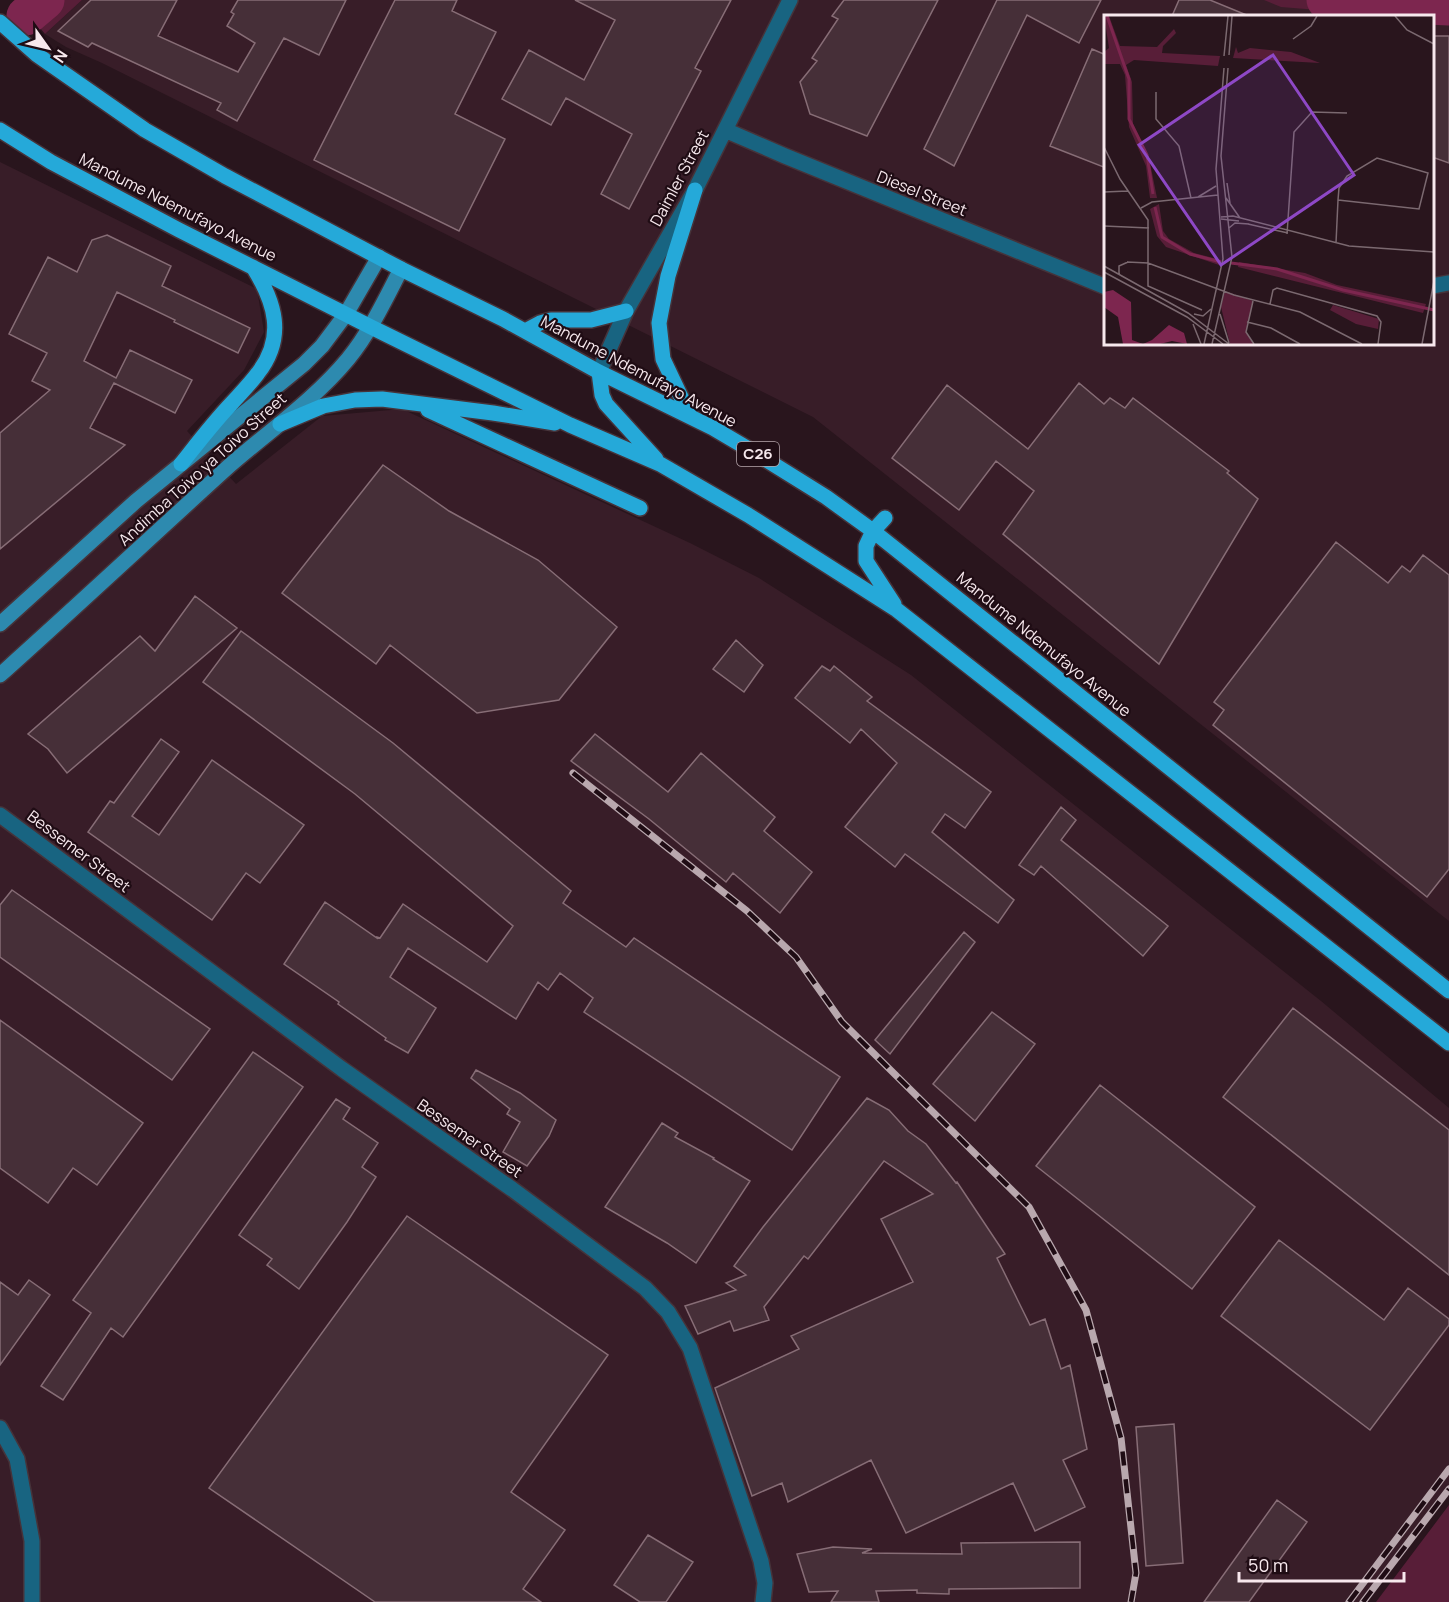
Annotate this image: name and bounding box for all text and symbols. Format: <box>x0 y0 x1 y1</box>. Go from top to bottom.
inset map <box>1104 15 1434 345</box>
north arrow <box>18 18 78 78</box>
text: N <box>48 45 73 67</box>
street label: Daimler Street <box>644 126 714 230</box>
street label: Mandume Ndemufayo Avenue <box>76 148 280 266</box>
street label: Diesel Street <box>874 165 970 221</box>
street label: Mandume Ndemufayo Avenue <box>537 310 741 432</box>
street label: Andimba Toivo ya Toivo Street <box>113 388 291 550</box>
road number: C26 <box>737 442 779 466</box>
street label: Mandume Ndemufayo Avenue <box>952 567 1136 721</box>
street label: Bessemer Street <box>23 805 135 897</box>
street label: Bessemer Street <box>413 1093 527 1183</box>
scale bar <box>1239 1545 1404 1583</box>
text: 50 m <box>1248 1553 1288 1577</box>

